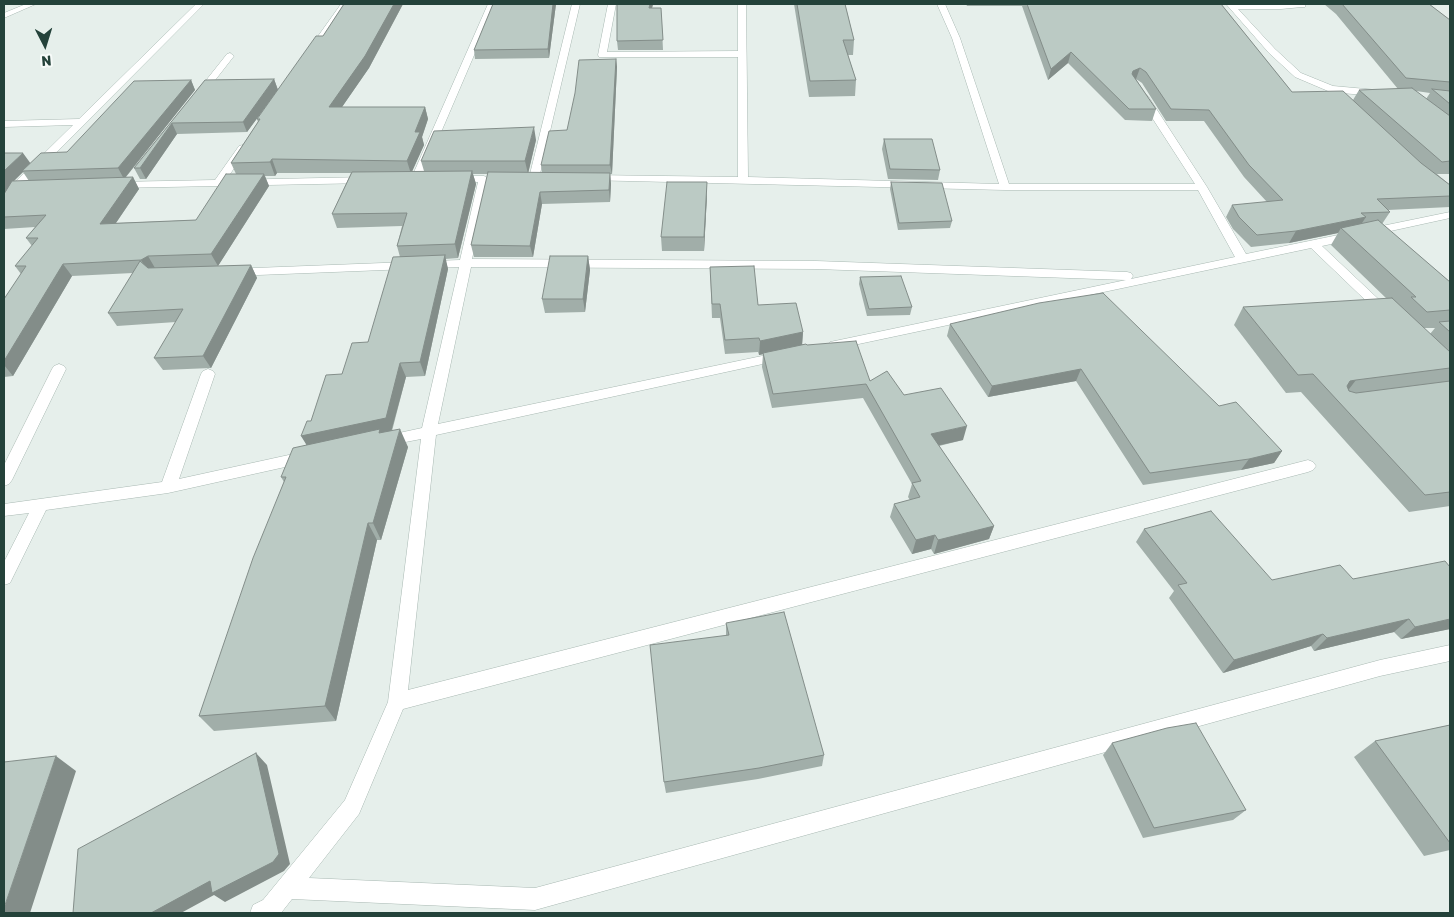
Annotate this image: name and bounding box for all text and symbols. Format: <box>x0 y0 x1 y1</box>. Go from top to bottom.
north arrow <box>20 20 70 70</box>
text: N <box>41 52 52 69</box>

